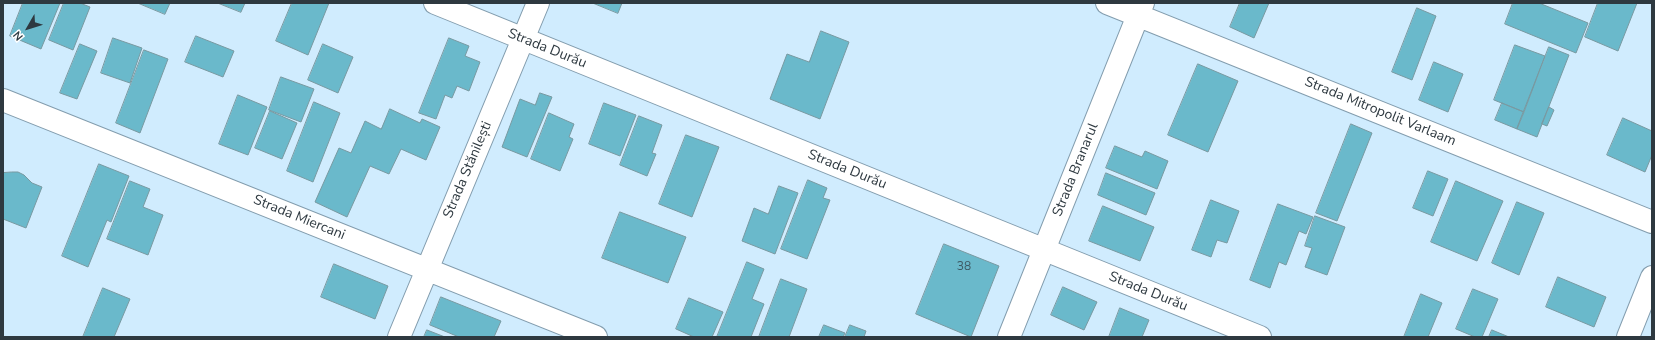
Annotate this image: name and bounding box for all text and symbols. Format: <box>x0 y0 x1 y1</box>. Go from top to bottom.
north arrow <box>8 8 48 48</box>
street label: Strada Durău <box>505 26 589 72</box>
text: N <box>10 28 27 44</box>
street label: Strada Mitropolit Varlaam <box>1302 74 1458 150</box>
street label: Strada Stănilești <box>440 119 496 221</box>
street label: Strada Branarul <box>1050 121 1102 219</box>
street label: Strada Durău <box>805 147 889 193</box>
street label: Strada Miercani <box>251 192 347 244</box>
house number: 38 <box>957 260 971 274</box>
street label: Strada Durău <box>1106 269 1190 315</box>

